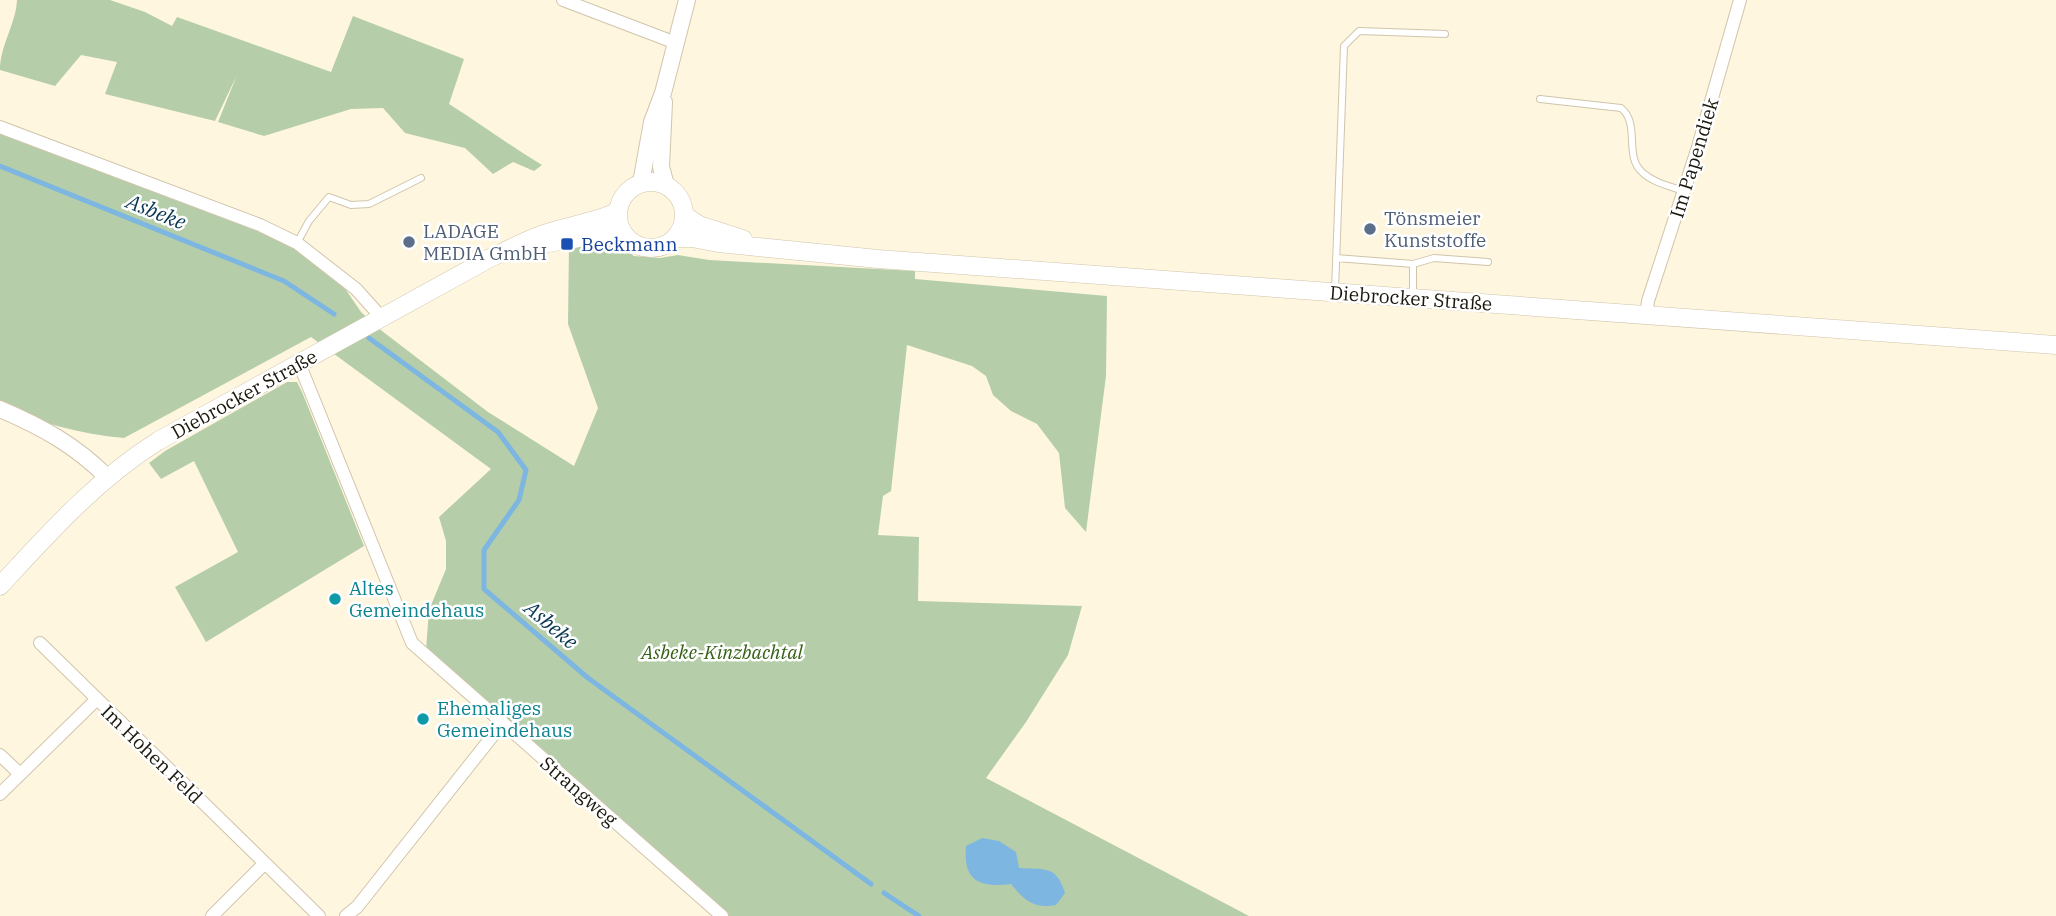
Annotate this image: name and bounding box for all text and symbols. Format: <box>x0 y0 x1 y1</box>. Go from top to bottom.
street label: Im Papendiek <box>1664 95 1724 221</box>
water label: Asbeke <box>121 186 191 236</box>
place label: Tönsmeier Kunststoffe <box>1384 206 1486 252</box>
place label: LADAGE MEDIA GmbH <box>423 219 547 265</box>
marker: Tönsmeier Kunststoffe <box>1362 221 1378 237</box>
place label: Beckmann <box>581 232 678 256</box>
marker: LADAGE MEDIA GmbH <box>401 234 417 250</box>
marker: Beckmann <box>559 236 575 252</box>
street label: Diebrocker Straße <box>1329 280 1493 316</box>
street label: Diebrocker Straße <box>167 344 321 444</box>
place label: Altes Gemeindehaus <box>349 576 484 622</box>
marker: Altes Gemeindehaus <box>327 591 343 607</box>
water label: Asbeke <box>517 592 585 655</box>
park label: Asbeke-Kinzbachtal <box>639 640 803 664</box>
place label: Ehemaliges Gemeindehaus <box>437 696 572 742</box>
street label: Im Hohen Feld <box>96 700 208 808</box>
marker: Ehemaliges Gemeindehaus <box>415 711 431 727</box>
street label: Strangweg <box>536 751 623 831</box>

